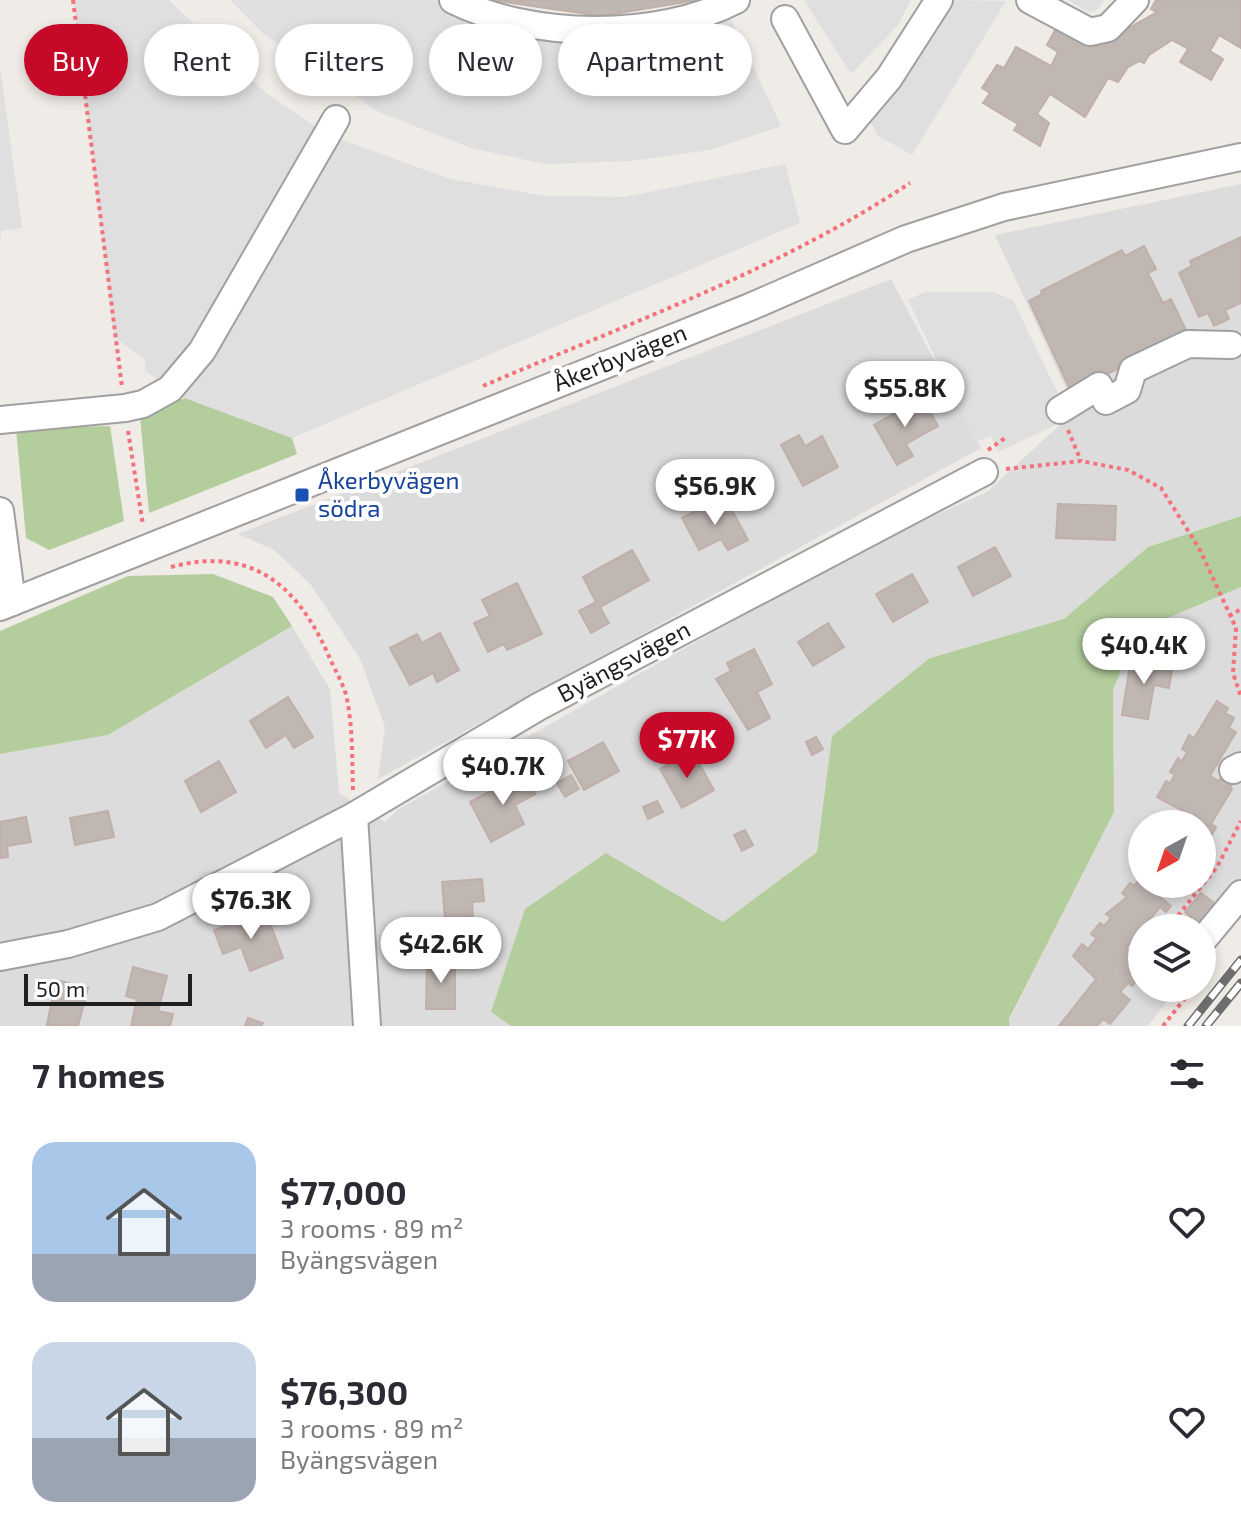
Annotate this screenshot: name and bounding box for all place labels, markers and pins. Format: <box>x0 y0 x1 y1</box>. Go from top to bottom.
pin: $55.8K <box>840 361 970 429</box>
pin: $56.9K <box>650 459 780 527</box>
place label: Åkerbyvägen södra <box>318 465 459 522</box>
marker: Åkerbyvägen södra <box>293 486 311 504</box>
pin: $40.4K <box>1079 618 1209 686</box>
pin: $77K <box>640 712 734 780</box>
pin: $40.7K <box>438 739 568 807</box>
pin: $76.3K <box>186 873 316 941</box>
pin: $42.6K <box>376 917 506 985</box>

